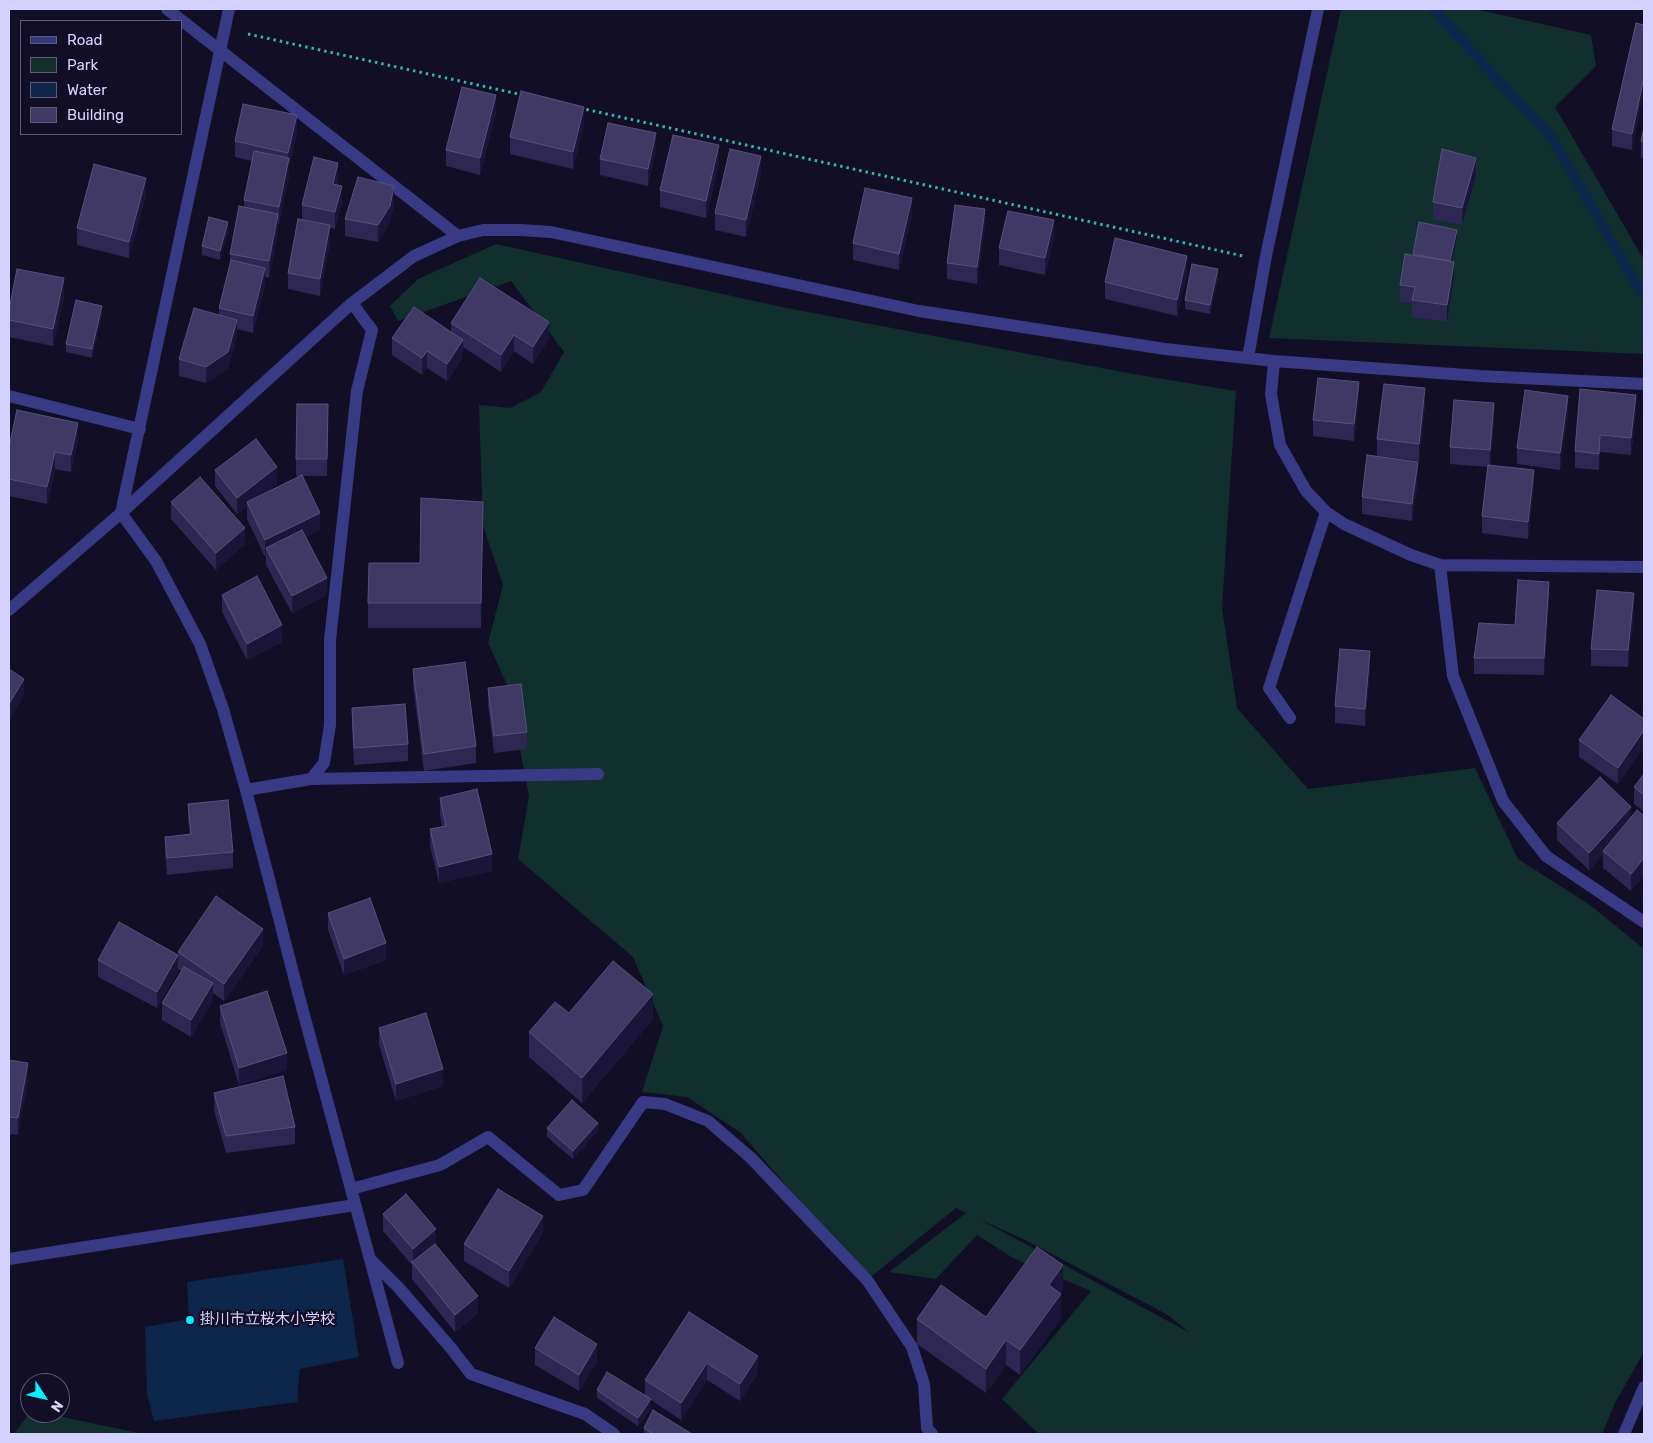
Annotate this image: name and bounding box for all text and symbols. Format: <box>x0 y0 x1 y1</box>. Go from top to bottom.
legend <box>20 20 182 135</box>
text: Road <box>67 31 103 49</box>
text: Park <box>67 56 98 74</box>
text: Water <box>67 81 107 99</box>
text: Building <box>67 106 124 124</box>
place label: 掛川市立桜木小学校 <box>200 1311 335 1329</box>
marker: 掛川市立桜木小学校 <box>184 1314 196 1326</box>
north arrow <box>20 1373 70 1423</box>
text: N <box>47 1397 67 1415</box>

